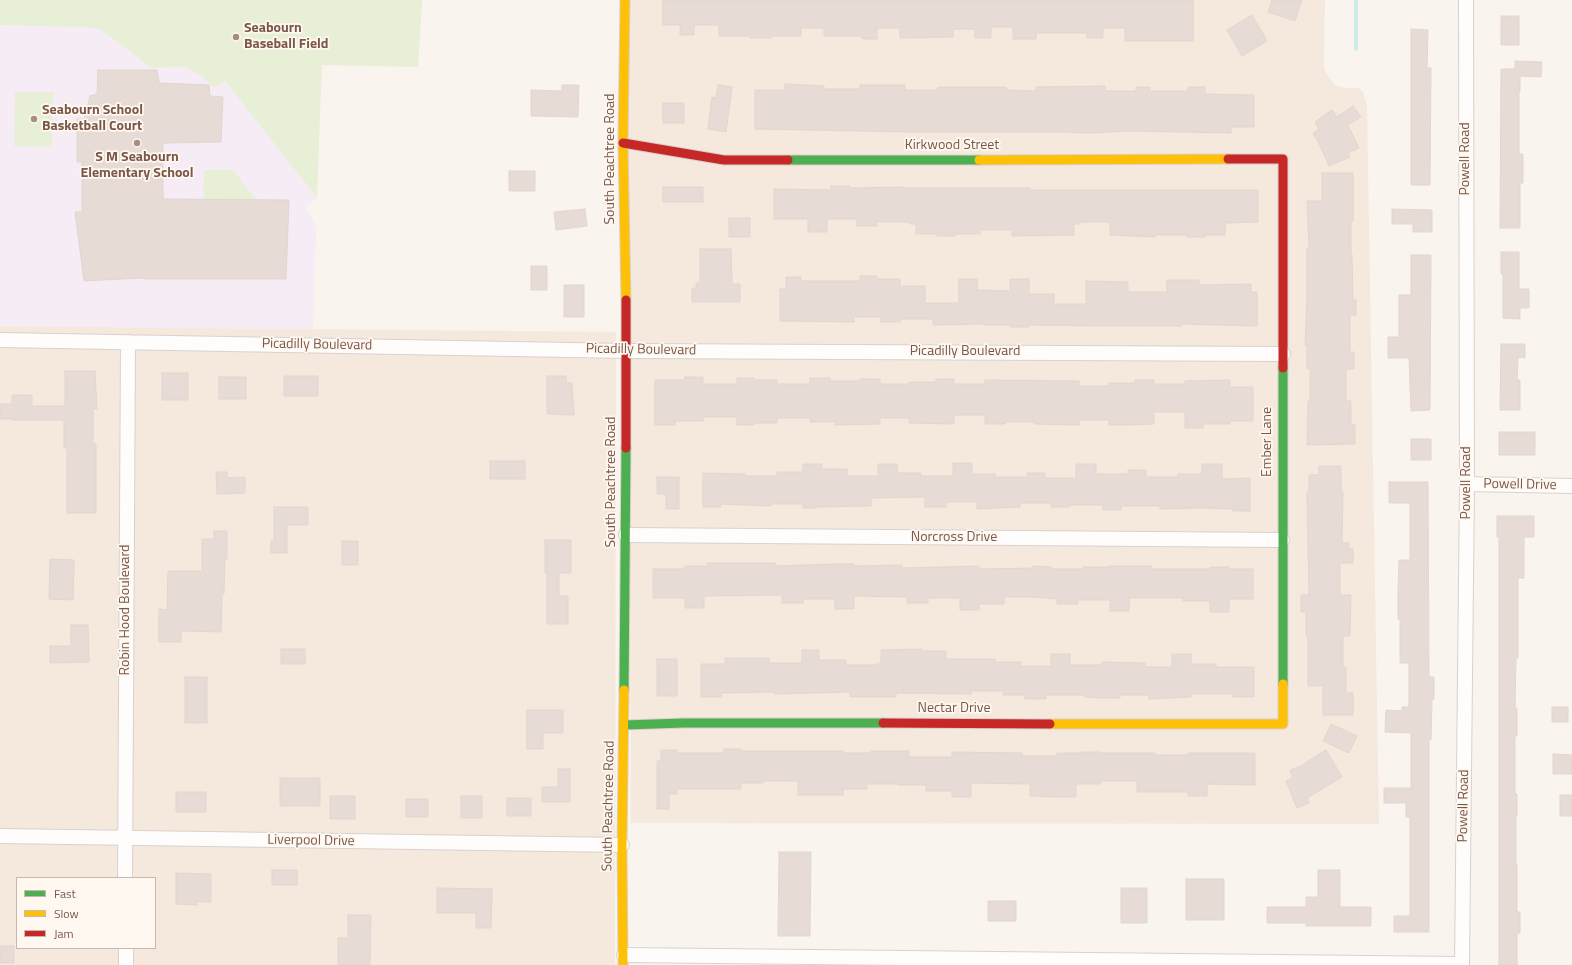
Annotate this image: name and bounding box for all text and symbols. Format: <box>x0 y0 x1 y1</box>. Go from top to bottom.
place label: Seabourn Baseball Field <box>244 21 328 54</box>
marker: Seabourn Baseball Field <box>231 32 241 42</box>
street label: South Peachtree Road <box>603 94 619 224</box>
place label: Seabourn School Basketball Court <box>42 103 143 136</box>
marker: Seabourn School Basketball Court <box>29 114 39 124</box>
street label: Powell Road <box>1458 122 1474 196</box>
marker: S M Seabourn Elementary School <box>132 138 142 148</box>
street label: Kirkwood Street <box>905 138 999 154</box>
place label: S M Seabourn Elementary School <box>80 150 194 182</box>
street label: Picadilly Boulevard <box>262 336 372 354</box>
street label: Picadilly Boulevard <box>586 341 696 359</box>
street label: Picadilly Boulevard <box>910 344 1020 360</box>
street label: Ember Lane <box>1260 407 1276 477</box>
street label: South Peachtree Road <box>604 417 620 547</box>
street label: Powell Road <box>1459 446 1475 520</box>
street label: Powell Drive <box>1483 476 1557 494</box>
street label: Norcross Drive <box>911 530 997 546</box>
street label: Robin Hood Boulevard <box>118 545 134 675</box>
street label: Nectar Drive <box>917 701 991 717</box>
street label: South Peachtree Road <box>599 740 619 872</box>
street label: Powell Road <box>1455 769 1473 843</box>
street label: Liverpool Drive <box>267 832 355 850</box>
legend <box>16 877 156 949</box>
text: Fast <box>54 884 76 903</box>
text: Slow <box>54 904 79 923</box>
text: Jam <box>54 924 74 943</box>

